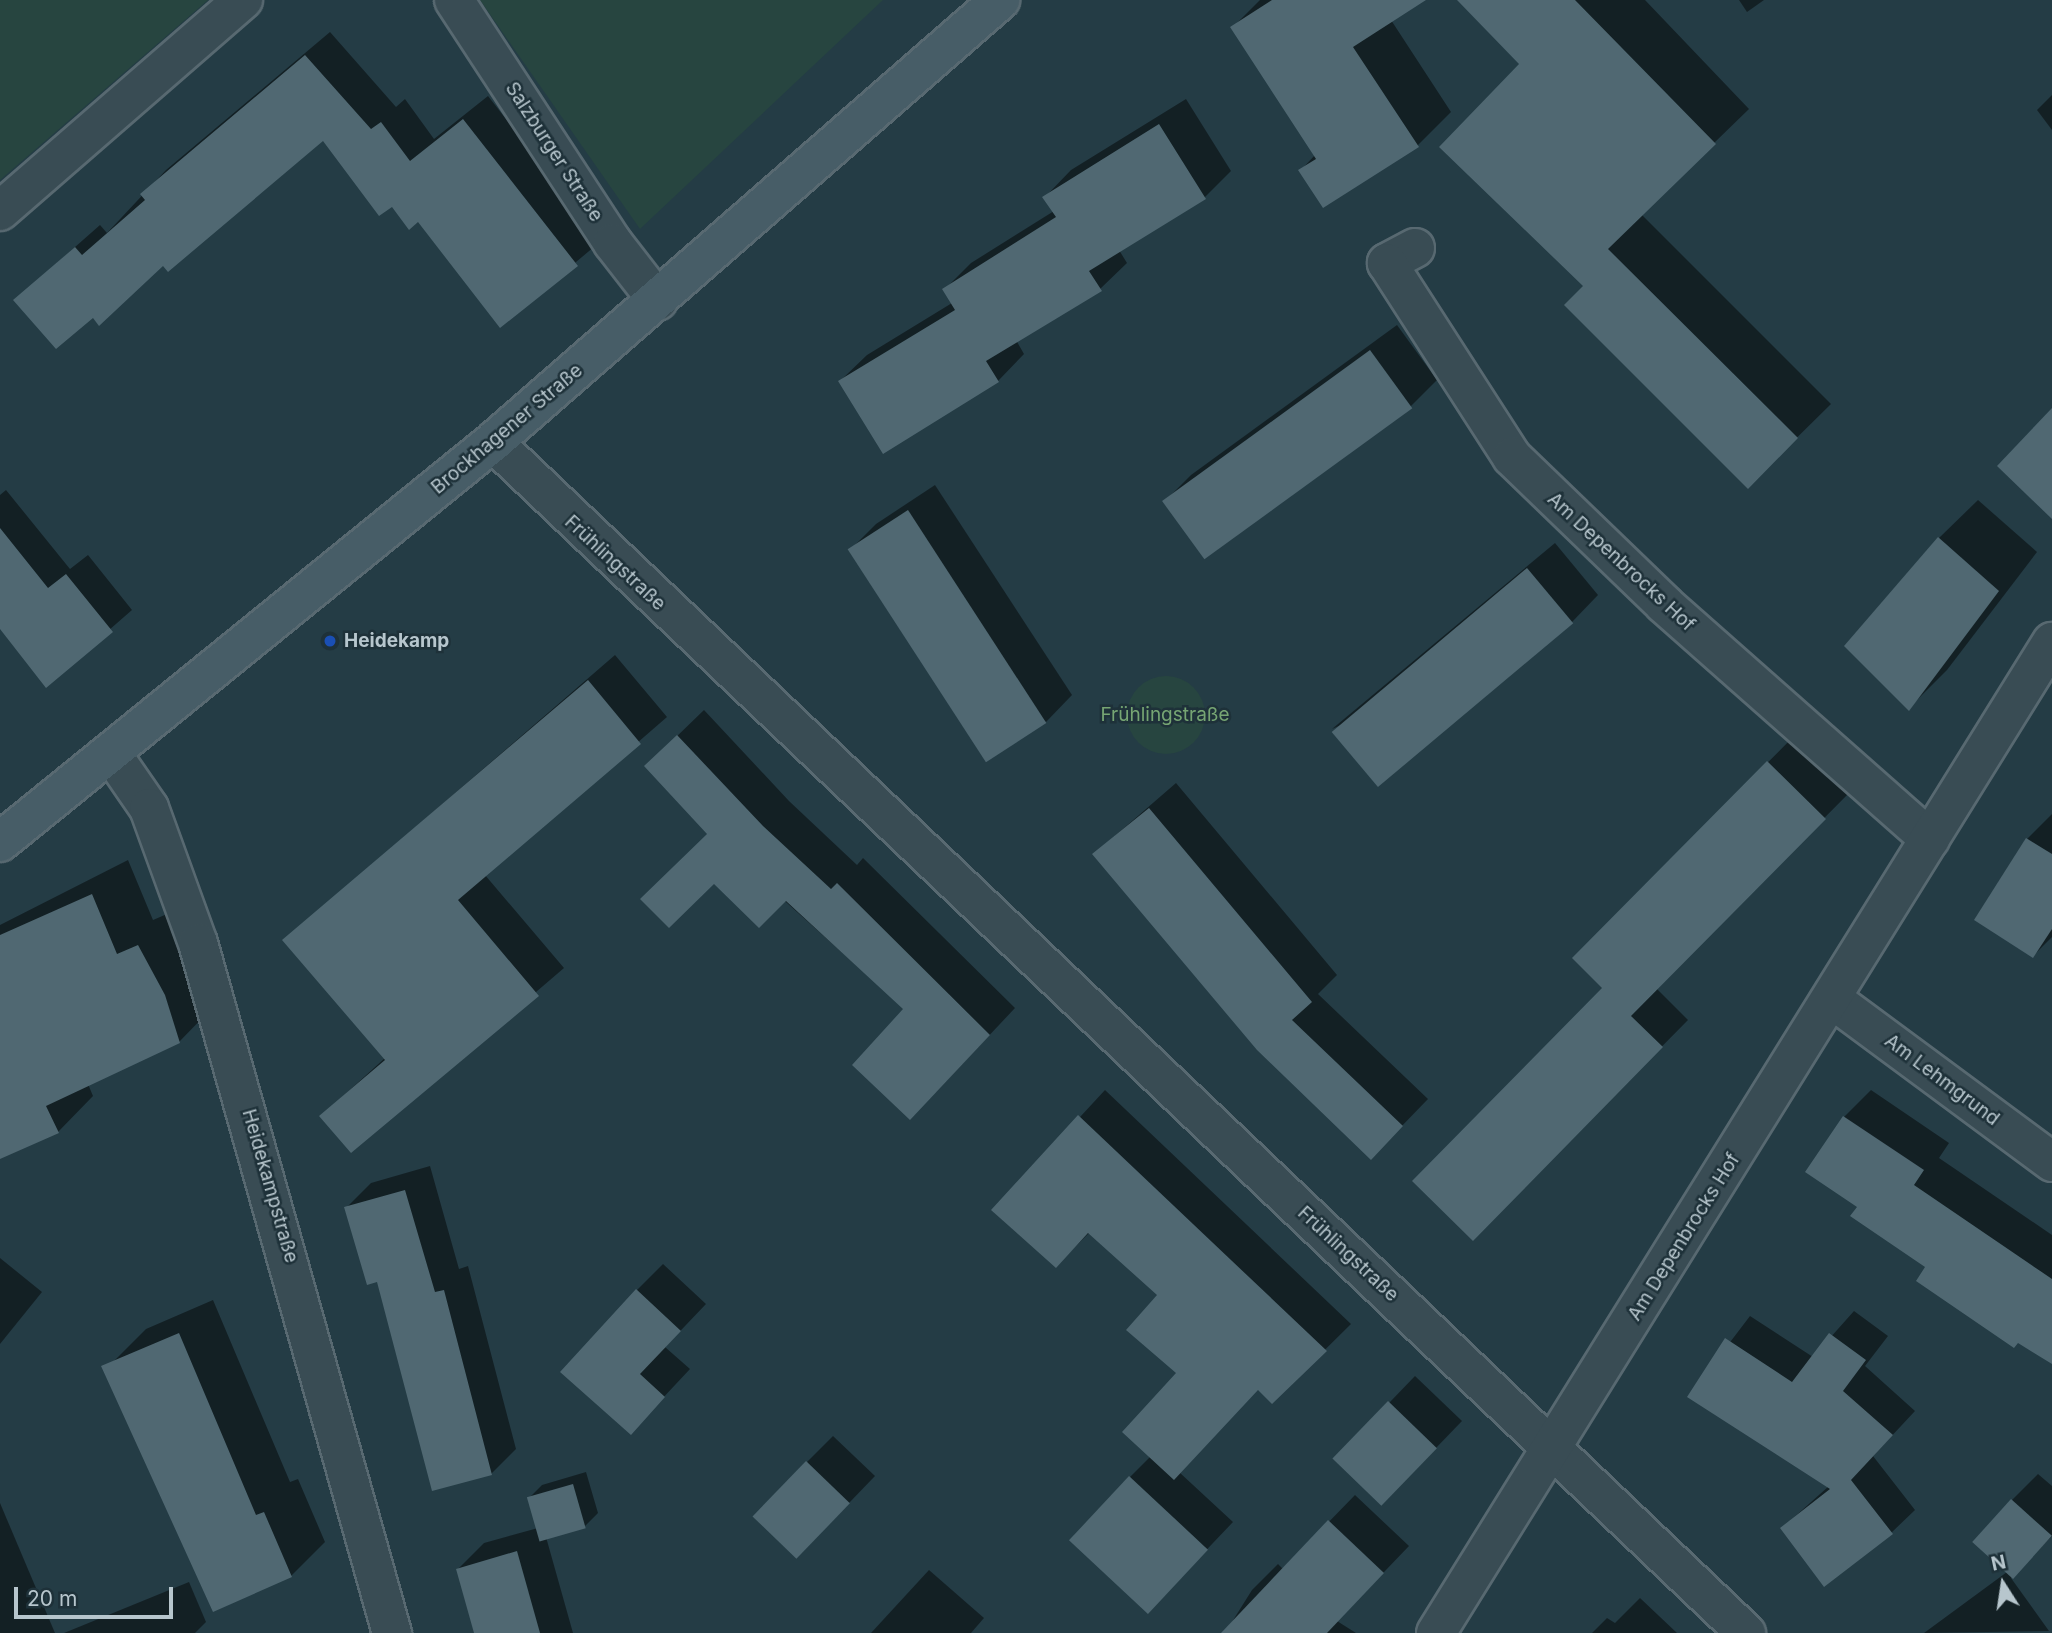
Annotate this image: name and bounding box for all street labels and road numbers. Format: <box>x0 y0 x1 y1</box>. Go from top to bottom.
street label: Salzburger Straße <box>500 78 608 226</box>
street label: Brockhagener Straße <box>427 359 587 499</box>
street label: Am Depenbrocks Hof <box>1543 488 1699 636</box>
street label: Frühlingstraße <box>560 511 670 615</box>
street label: Am Lehmgrund <box>1880 1029 2004 1131</box>
street label: Heidekampstraße <box>237 1107 303 1265</box>
street label: Am Depenbrocks Hof <box>1623 1149 1745 1325</box>
street label: Frühlingstraße <box>1293 1202 1403 1306</box>

